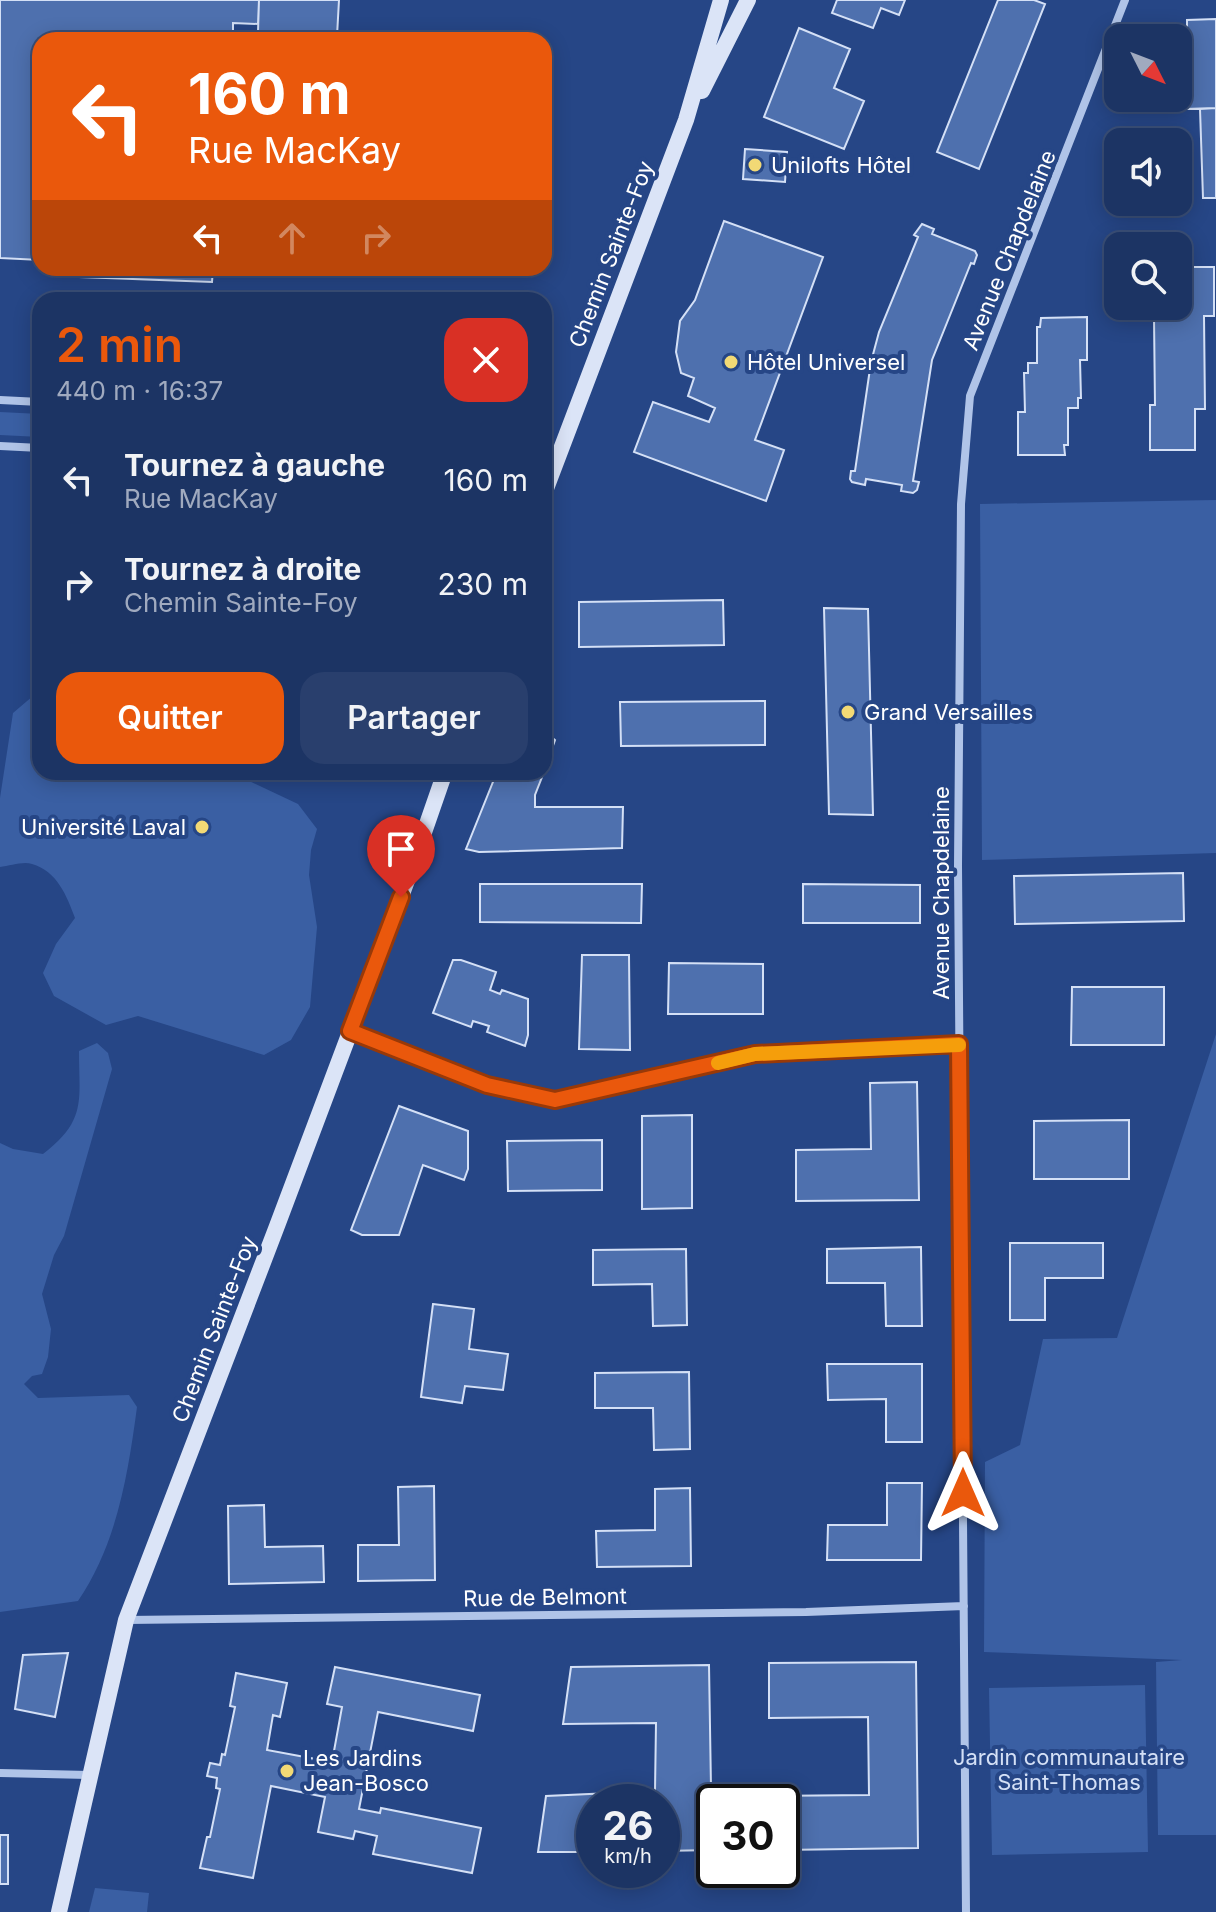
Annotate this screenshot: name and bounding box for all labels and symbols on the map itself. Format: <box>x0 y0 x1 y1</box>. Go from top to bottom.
north arrow <box>1104 24 1192 112</box>
street label: Avenue Chapdelaine <box>957 146 1061 354</box>
place label: Unilofts Hôtel <box>771 152 911 178</box>
marker: Unilofts Hôtel <box>746 156 764 174</box>
street label: Chemin Sainte-Foy <box>563 157 659 351</box>
place label: Hôtel Universel <box>747 349 905 375</box>
marker: Hôtel Universel <box>722 353 740 371</box>
place label: Grand Versailles <box>864 699 1033 725</box>
marker: Grand Versailles <box>839 703 857 721</box>
street label: Avenue Chapdelaine <box>928 786 954 1000</box>
place label: Université Laval <box>21 814 186 840</box>
pin <box>367 815 435 897</box>
marker: Université Laval <box>193 818 211 836</box>
street label: Chemin Sainte-Foy <box>166 1232 262 1426</box>
position arrow <box>921 1451 1005 1535</box>
street label: Rue de Belmont <box>463 1583 627 1611</box>
park label: Jardin communautaire Saint-Thomas <box>953 1744 1185 1795</box>
place label: Les Jardins Jean-Bosco <box>303 1745 429 1796</box>
marker: Les Jardins Jean-Bosco <box>278 1762 296 1780</box>
speed limit sign: 30 <box>696 1784 800 1888</box>

